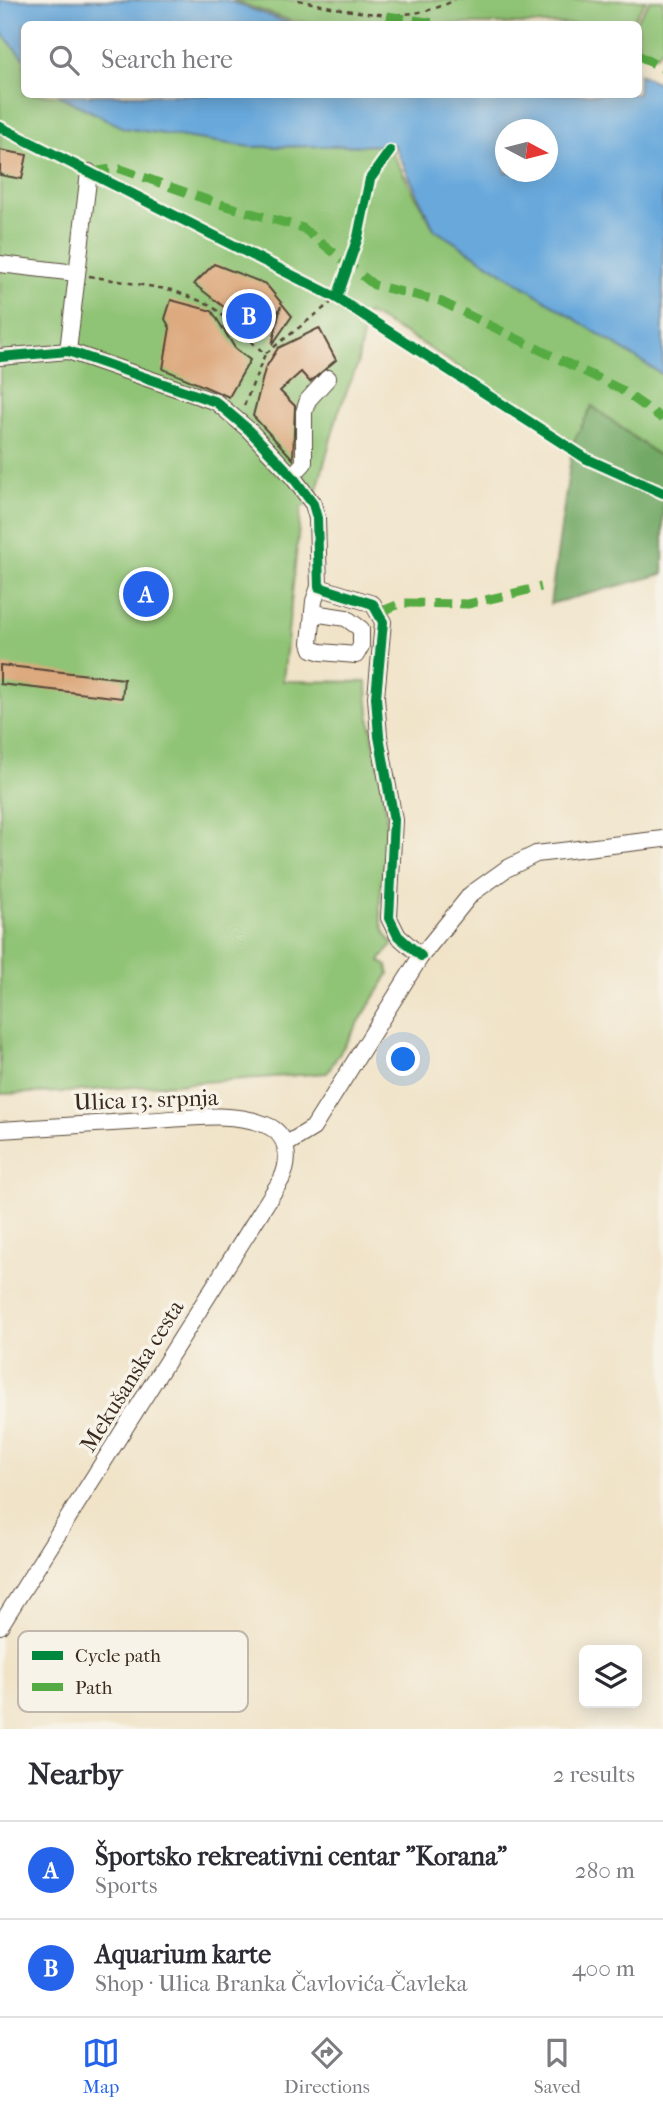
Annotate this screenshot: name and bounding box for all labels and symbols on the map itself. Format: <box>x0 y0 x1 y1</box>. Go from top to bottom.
north arrow <box>495 119 558 182</box>
pin: B <box>226 290 272 342</box>
pin: A <box>123 568 169 620</box>
your location <box>386 1042 420 1076</box>
street label: Ulica 13. srpnja <box>73 1084 219 1116</box>
street label: Mekušanska cesta <box>74 1295 190 1457</box>
legend <box>18 1631 248 1712</box>
text: Cycle path <box>75 1645 161 1667</box>
text: Path <box>75 1677 113 1699</box>

